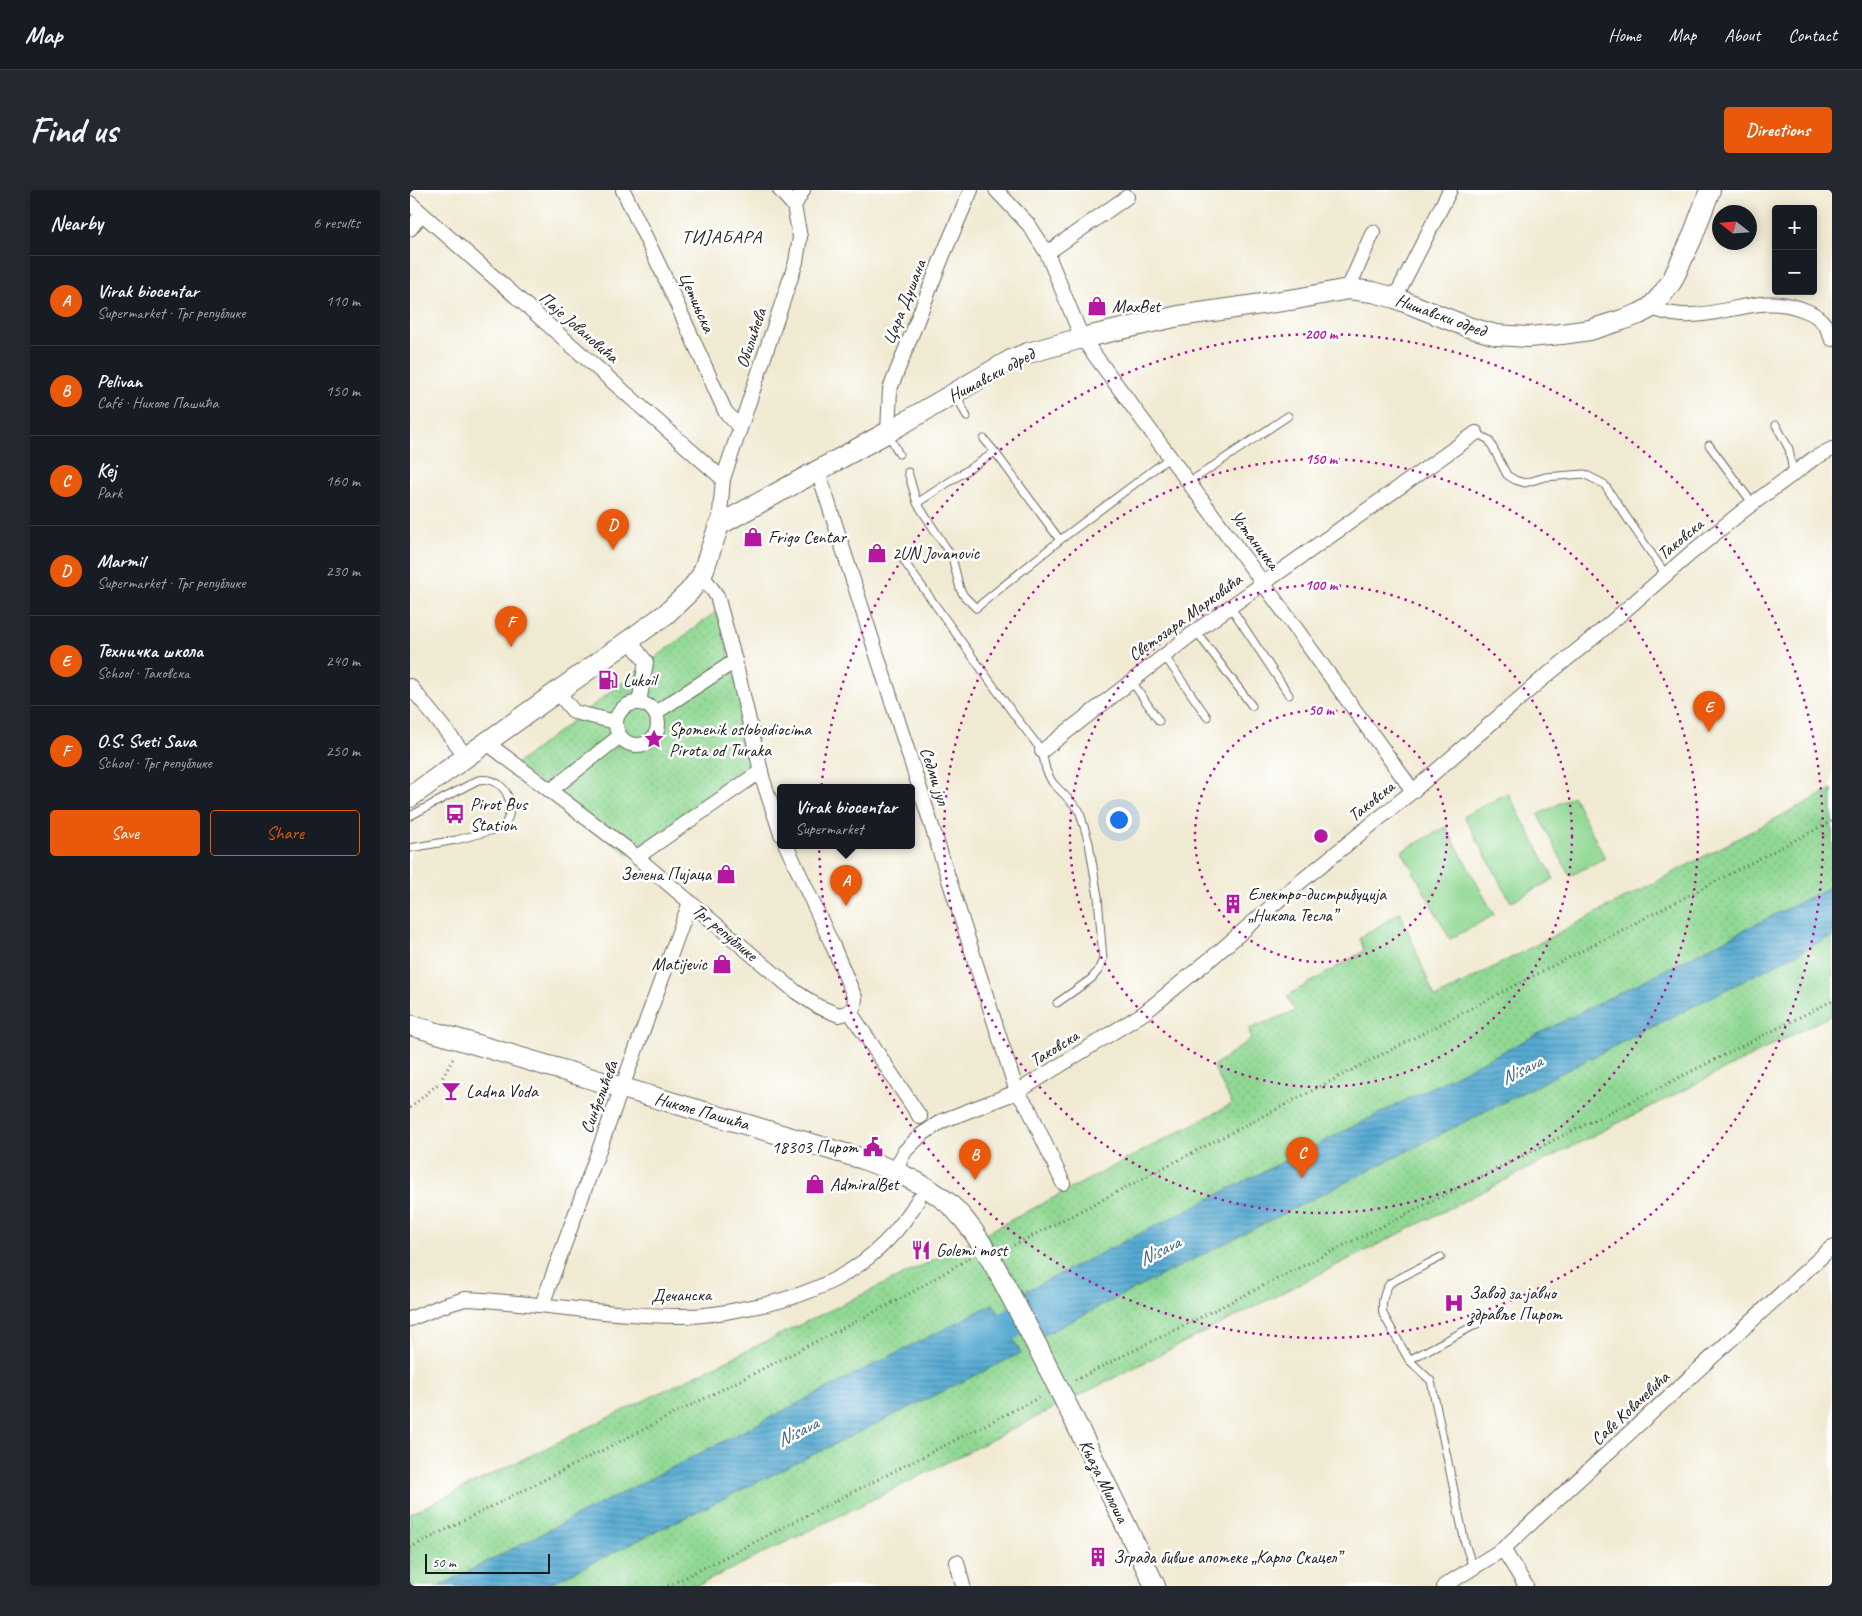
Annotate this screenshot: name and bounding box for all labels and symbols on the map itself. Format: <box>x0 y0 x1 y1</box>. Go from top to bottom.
north arrow <box>1712 205 1757 250</box>
district label: ТИЈАБАРА <box>682 225 763 249</box>
street label: Цара Душана <box>877 255 932 348</box>
street label: Цетињска <box>674 268 721 337</box>
street label: Паје Јовановића <box>535 286 624 368</box>
street label: Нишавски одред <box>1393 288 1491 342</box>
shop icon: MaxBet <box>1086 295 1108 317</box>
place label: MaxBet <box>1112 295 1162 317</box>
street label: Обилићева <box>731 304 772 371</box>
text: 200 m <box>1305 325 1339 344</box>
street label: Нишавски одред <box>944 342 1040 407</box>
text: 150 m <box>1305 450 1339 469</box>
street label: Устаничка <box>1226 506 1285 575</box>
pin: D <box>597 509 629 550</box>
street label: Таковска <box>1652 512 1709 565</box>
shop icon: Frigo Centar <box>742 526 764 548</box>
place label: Frigo Centar <box>768 526 847 548</box>
shop icon: 2UN Jovanovic <box>866 542 888 564</box>
place label: 2UN Jovanovic <box>892 542 981 564</box>
street label: Светозара Марковића <box>1124 568 1247 666</box>
text: 100 m <box>1305 576 1339 595</box>
pin: F <box>495 606 527 647</box>
fuel station icon: Lukoil <box>597 669 619 691</box>
place label: Lukoil <box>623 669 659 691</box>
pin: E <box>1693 691 1725 732</box>
text: 50 m <box>1308 701 1335 720</box>
place label: Spomenik oslobodiocima Pirota od Turaka <box>669 718 812 761</box>
place icon: Spomenik oslobodiocima Pirota od Turaka <box>643 728 665 750</box>
street label: Седми јул <box>915 744 955 809</box>
street label: Таковска <box>1343 775 1400 826</box>
place label: Pirot Bus Station <box>470 793 529 836</box>
bus stop icon: Pirot Bus Station <box>444 803 466 825</box>
your location <box>1106 807 1132 833</box>
centre of rings <box>1312 827 1330 845</box>
place label: Зелена Пијаца <box>621 863 713 885</box>
shop icon: Зелена Пијаца <box>715 863 737 885</box>
pin: A <box>830 865 862 906</box>
place label: Електро-дистрибуција „Никола Тесла” <box>1248 883 1387 926</box>
building icon: Електро-дистрибуција „Никола Тесла” <box>1222 893 1244 915</box>
street label: Трг републике <box>688 898 763 966</box>
place label: Matijevic <box>652 953 709 975</box>
shop icon: Matijevic <box>711 953 733 975</box>
street label: Таковска <box>1026 1024 1084 1071</box>
water label: Nisava <box>1497 1048 1548 1090</box>
street label: Синђелићева <box>575 1056 624 1136</box>
bar icon: Ladna Voda <box>440 1080 462 1102</box>
place label: Ladna Voda <box>466 1080 539 1102</box>
street label: Николе Пашића <box>652 1087 753 1135</box>
place label: 18303 Пирот <box>771 1136 859 1158</box>
public building icon: 18303 Пирот <box>862 1136 884 1158</box>
pin: C <box>1286 1137 1318 1178</box>
pin: B <box>959 1139 991 1180</box>
shop icon: AdmiralBet <box>804 1173 826 1195</box>
place label: AdmiralBet <box>830 1173 900 1195</box>
water label: Nisava <box>1135 1229 1186 1271</box>
restaurant icon: Golemi most <box>910 1239 932 1261</box>
place label: Golemi most <box>936 1239 1009 1261</box>
place label: Завод за јавно здравље Пирот <box>1467 1282 1563 1326</box>
street label: Дечанска <box>651 1283 713 1307</box>
hospital icon: Завод за јавно здравље Пирот <box>1443 1292 1465 1314</box>
street label: Саве Ковачевића <box>1586 1365 1675 1450</box>
water label: Nisava <box>773 1410 824 1452</box>
street label: Књаза Милоша <box>1073 1436 1134 1528</box>
building icon: Зграда бивше апотеке „Карло Скацел” <box>1087 1546 1109 1568</box>
place label: Зграда бивше апотеке „Карло Скацел” <box>1113 1546 1345 1568</box>
scale bar <box>425 1551 550 1574</box>

